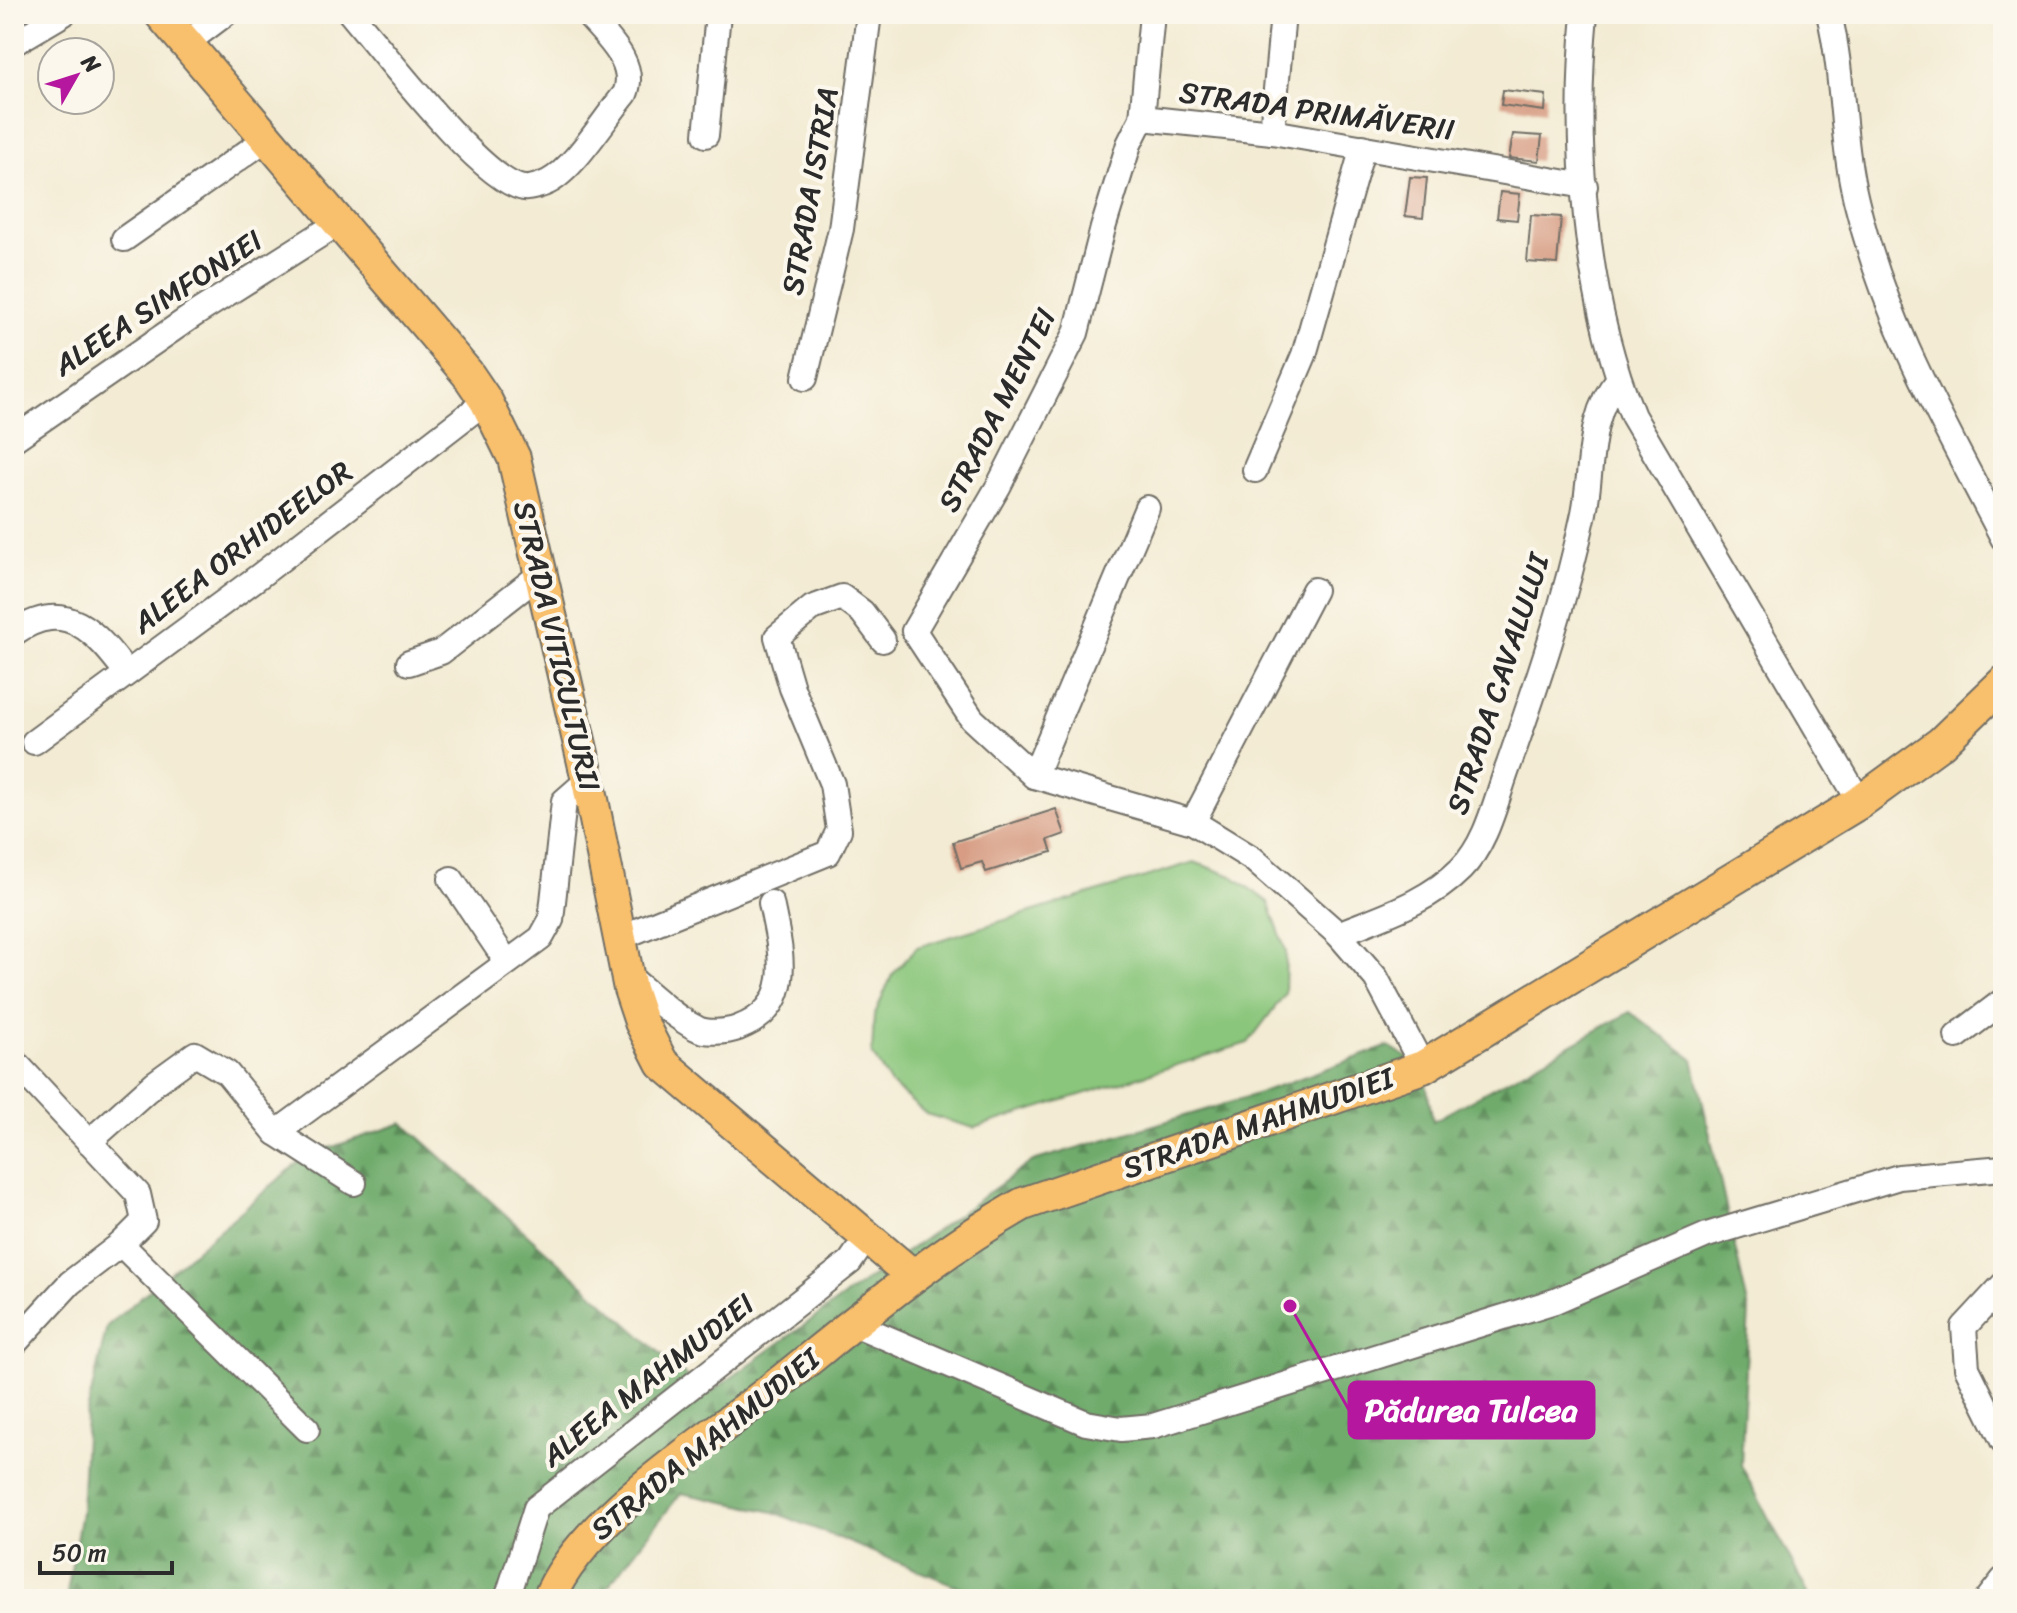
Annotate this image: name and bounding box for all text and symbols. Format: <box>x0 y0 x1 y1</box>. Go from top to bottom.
north arrow <box>36 36 116 116</box>
text: N <box>71 45 112 83</box>
street label: STRADA PRIMĂVERII <box>1176 65 1458 157</box>
street label: STRADA ISTRIA <box>765 83 855 299</box>
street label: ALEEA SIMFONIEI <box>41 215 274 392</box>
street label: STRADA MENTEI <box>922 298 1072 522</box>
street label: ALEEA ORHIDEELOR <box>119 446 364 649</box>
street label: STRADA VITICULTURII <box>497 495 617 797</box>
street label: STRADA CAVALULUI <box>1430 545 1566 821</box>
street label: STRADA MAHMUDIEI <box>1115 1051 1403 1195</box>
street label: ALEEA MAHMUDIEI <box>528 1279 767 1482</box>
street label: STRADA MAHMUDIEI <box>578 1332 834 1554</box>
callout: Pădurea Tulcea <box>1349 1382 1594 1438</box>
text: Pădurea Tulcea <box>1364 1382 1578 1439</box>
scale bar <box>40 1525 172 1575</box>
text: 50 m <box>52 1532 107 1574</box>

